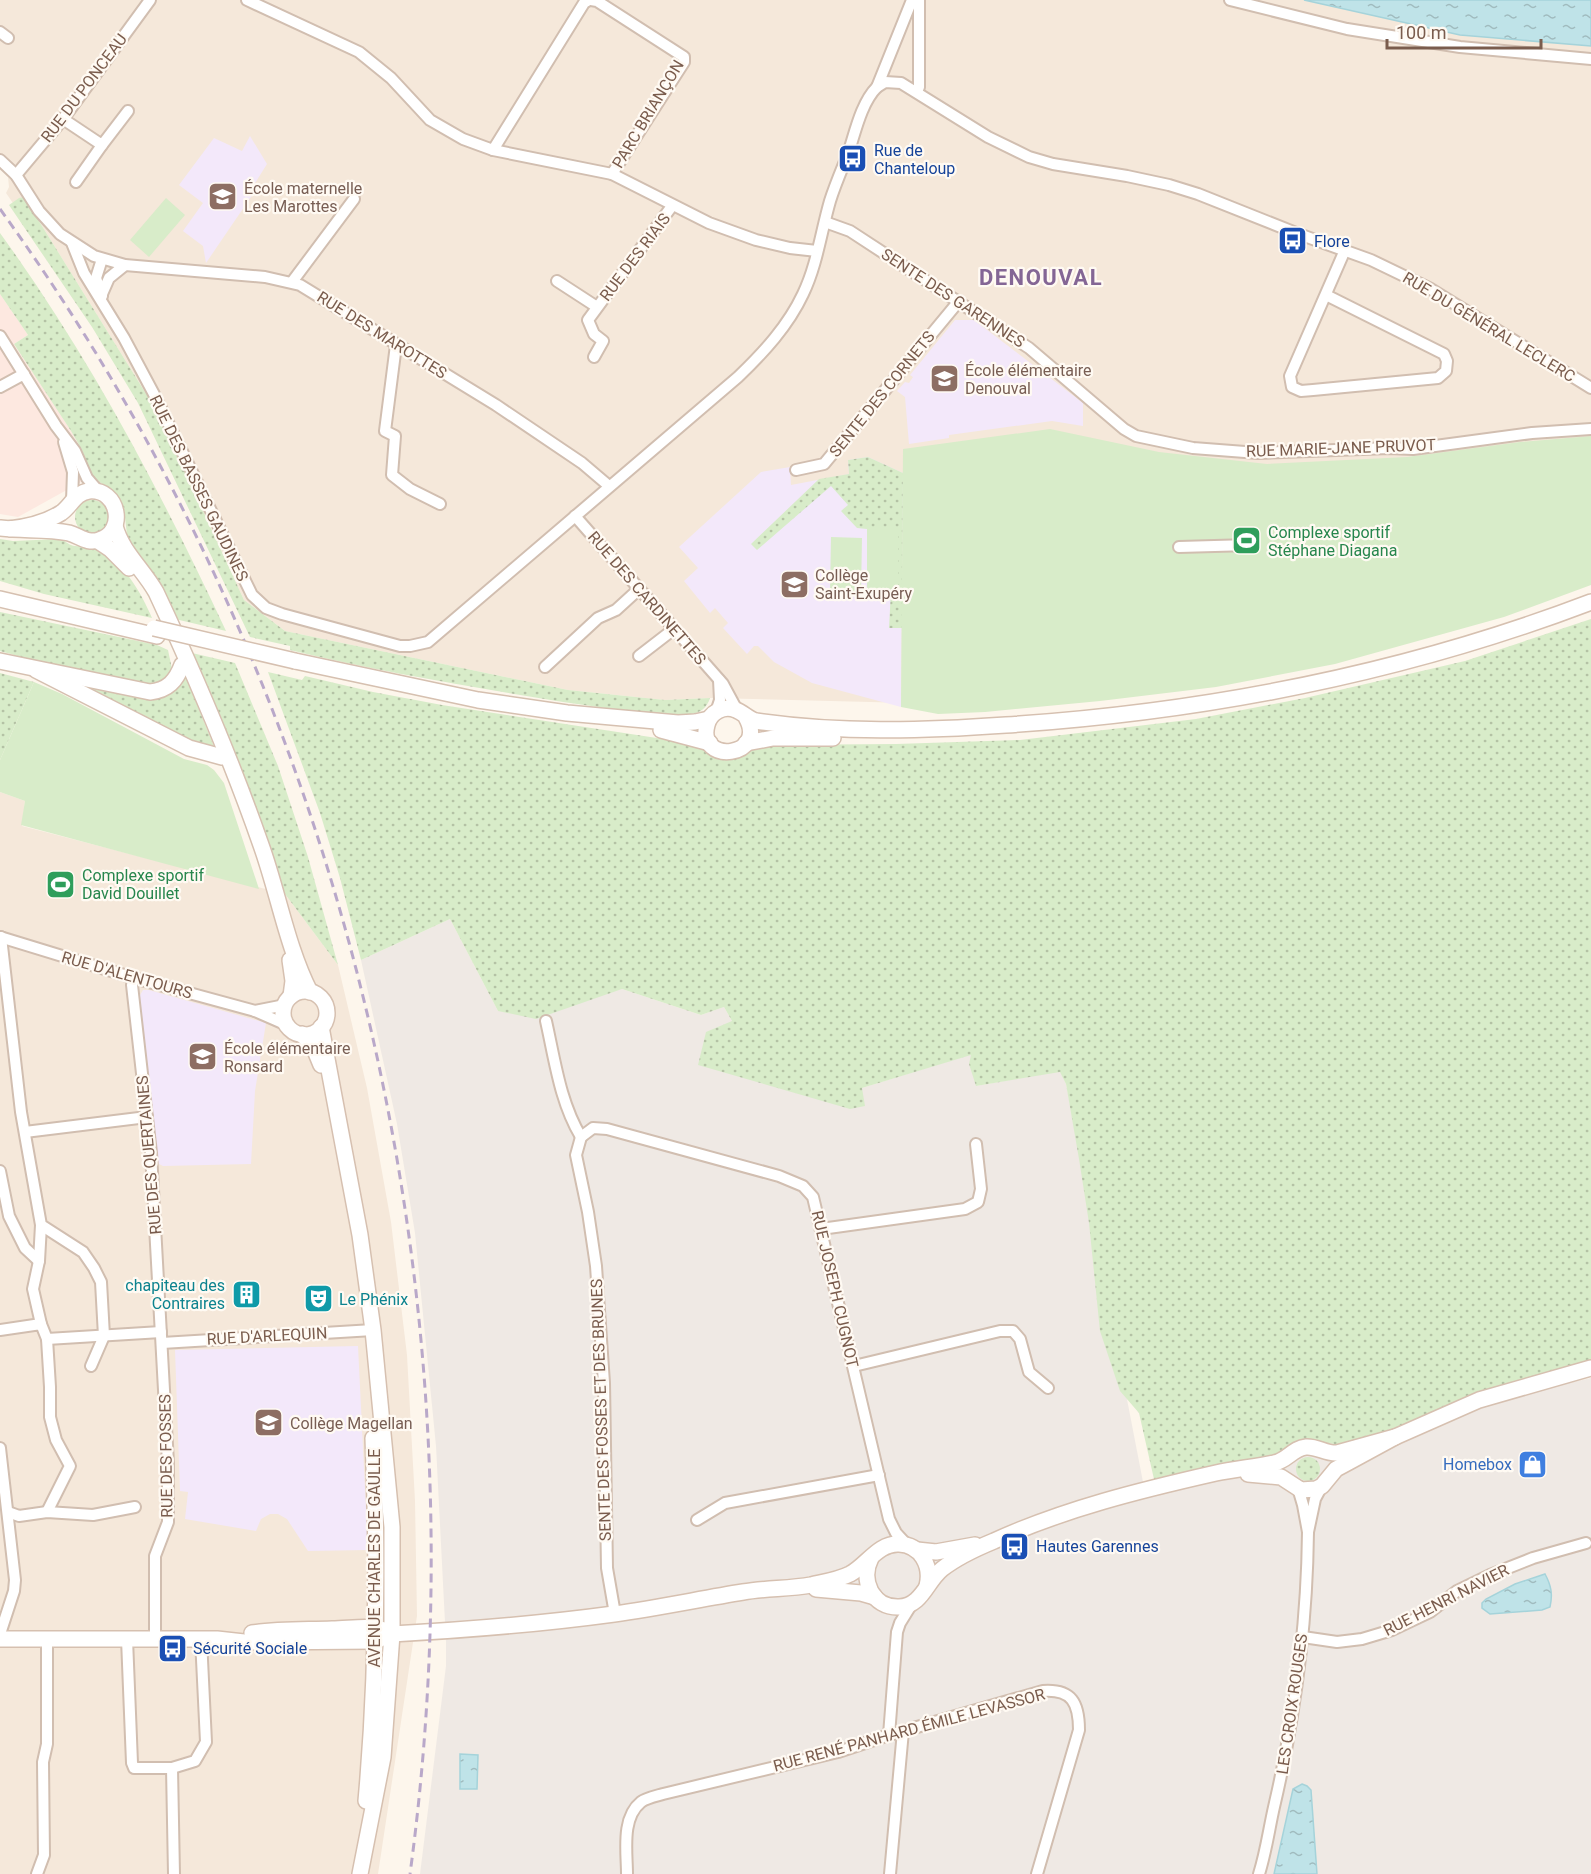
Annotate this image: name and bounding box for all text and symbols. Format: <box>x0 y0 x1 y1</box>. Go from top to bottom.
scale bar <box>1387 12 1542 50</box>
text: 100 m <box>1396 22 1447 43</box>
street label: RUE DU PONCEAU <box>37 30 131 146</box>
street label: PARC BRIANÇON <box>608 57 688 171</box>
place label: Rue de Chanteloup <box>874 141 955 178</box>
bus stop icon: Rue de Chanteloup <box>837 143 869 175</box>
place label: École maternelle Les Marottes <box>244 179 362 216</box>
school or university icon: École maternelle Les Marottes <box>207 181 239 213</box>
street label: RUE DES RIAIS <box>596 209 674 305</box>
bus stop icon: Flore <box>1277 225 1309 257</box>
place label: Flore <box>1314 232 1350 251</box>
street label: SENTE DES GARENNES <box>878 245 1028 351</box>
district label: DENOUVAL <box>979 265 1103 290</box>
street label: RUE DU GÉNÉRAL LECLERC <box>1399 268 1579 386</box>
street label: RUE DES MAROTTES <box>314 287 450 383</box>
street label: SENTE DES CORNETS <box>825 327 939 461</box>
place label: École élémentaire Denouval <box>965 361 1092 398</box>
school or university icon: École élémentaire Denouval <box>928 363 960 395</box>
street label: RUE DES BASSES GAUDINES <box>146 392 252 584</box>
street label: RUE MARIE-JANE PRUVOT <box>1246 435 1437 461</box>
place label: Complexe sportif Stéphane Diagana <box>1268 523 1397 560</box>
sports icon: Complexe sportif Stéphane Diagana <box>1231 525 1263 557</box>
street label: RUE DES CARDINETTES <box>584 527 710 669</box>
place label: Collège Saint-Exupéry <box>815 566 912 603</box>
school or university icon: Collège Saint-Exupéry <box>778 568 810 600</box>
place label: Complexe sportif David Douillet <box>82 866 204 903</box>
sports icon: Complexe sportif David Douillet <box>45 868 77 900</box>
street label: RUE D'ALENTOURS <box>59 947 195 1003</box>
place label: École élémentaire Ronsard <box>224 1039 351 1076</box>
school or university icon: École élémentaire Ronsard <box>187 1041 219 1073</box>
street label: RUE DES QUERTAINES <box>133 1075 165 1235</box>
street label: RUE JOSEPH CUGNOT <box>808 1209 862 1370</box>
place label: chapiteau des Contraires <box>125 1276 225 1313</box>
building icon: chapiteau des Contraires <box>230 1278 262 1310</box>
street label: SENTE DES FOSSES ET DES BRUNES <box>587 1278 615 1542</box>
theatre icon: Le Phénix <box>302 1283 334 1315</box>
place label: Le Phénix <box>339 1290 408 1309</box>
street label: RUE D'ARLEQUIN <box>206 1323 328 1349</box>
street label: RUE DES FOSSES <box>155 1394 177 1518</box>
school or university icon: Collège Magellan <box>253 1407 285 1439</box>
place label: Collège Magellan <box>290 1414 413 1433</box>
shop icon: Homebox <box>1517 1448 1549 1480</box>
street label: AVENUE CHARLES DE GAULLE <box>365 1449 384 1667</box>
place label: Homebox <box>1443 1455 1512 1474</box>
bus stop icon: Hautes Garennes <box>999 1530 1031 1562</box>
place label: Hautes Garennes <box>1036 1537 1159 1556</box>
street label: RUE HENRI NAVIER <box>1380 1560 1512 1640</box>
bus stop icon: Sécurité Sociale <box>156 1632 188 1664</box>
street label: LES CROIX ROUGES <box>1273 1633 1311 1775</box>
place label: Sécurité Sociale <box>193 1639 307 1658</box>
street label: RUE RENÉ PANHARD ÉMILE LEVASSOR <box>771 1684 1047 1775</box>

